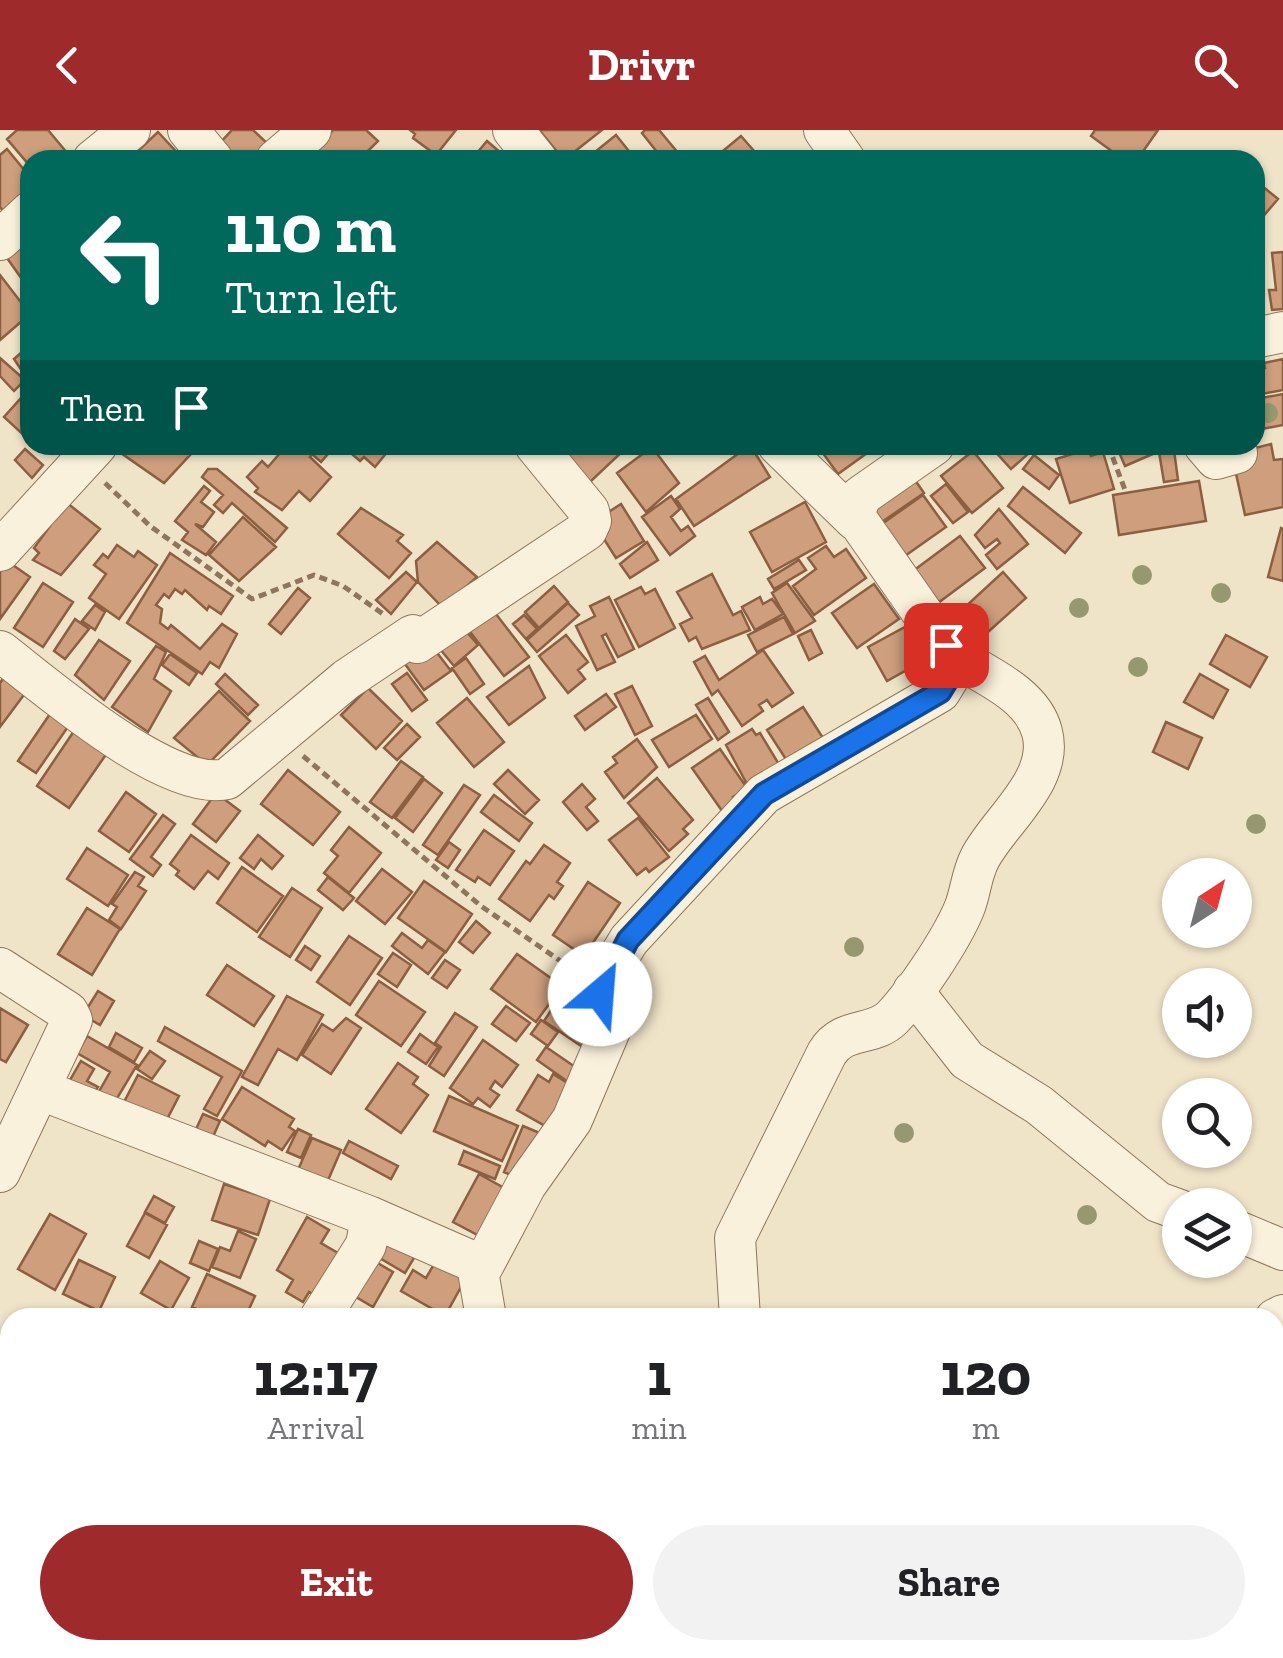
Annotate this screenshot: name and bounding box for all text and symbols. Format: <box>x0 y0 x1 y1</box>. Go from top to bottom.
icon: back <box>40 38 95 93</box>
text: Drivr <box>588 38 695 92</box>
icon: search <box>1188 38 1243 93</box>
text: 110 m <box>225 186 396 270</box>
icon: left <box>60 190 190 320</box>
text: Turn left <box>225 271 397 325</box>
icon: arrive <box>164 380 219 435</box>
text: Then <box>60 385 144 431</box>
pin <box>904 603 989 688</box>
icon: arrive <box>919 618 974 673</box>
north arrow <box>1162 858 1252 948</box>
map controls <box>1162 858 1252 1278</box>
position arrow <box>548 942 652 1046</box>
button: sound <box>1162 968 1252 1058</box>
button: search <box>1162 1078 1252 1168</box>
button: layers <box>1162 1188 1252 1278</box>
text: 12:17 <box>254 1338 378 1410</box>
text: 1 <box>647 1338 671 1410</box>
text: 120 <box>940 1338 1031 1410</box>
text: Arrival <box>268 1409 364 1447</box>
text: min <box>632 1409 686 1447</box>
text: m <box>972 1409 1000 1447</box>
button: Exit <box>40 1525 633 1640</box>
button: Share <box>653 1525 1245 1640</box>

